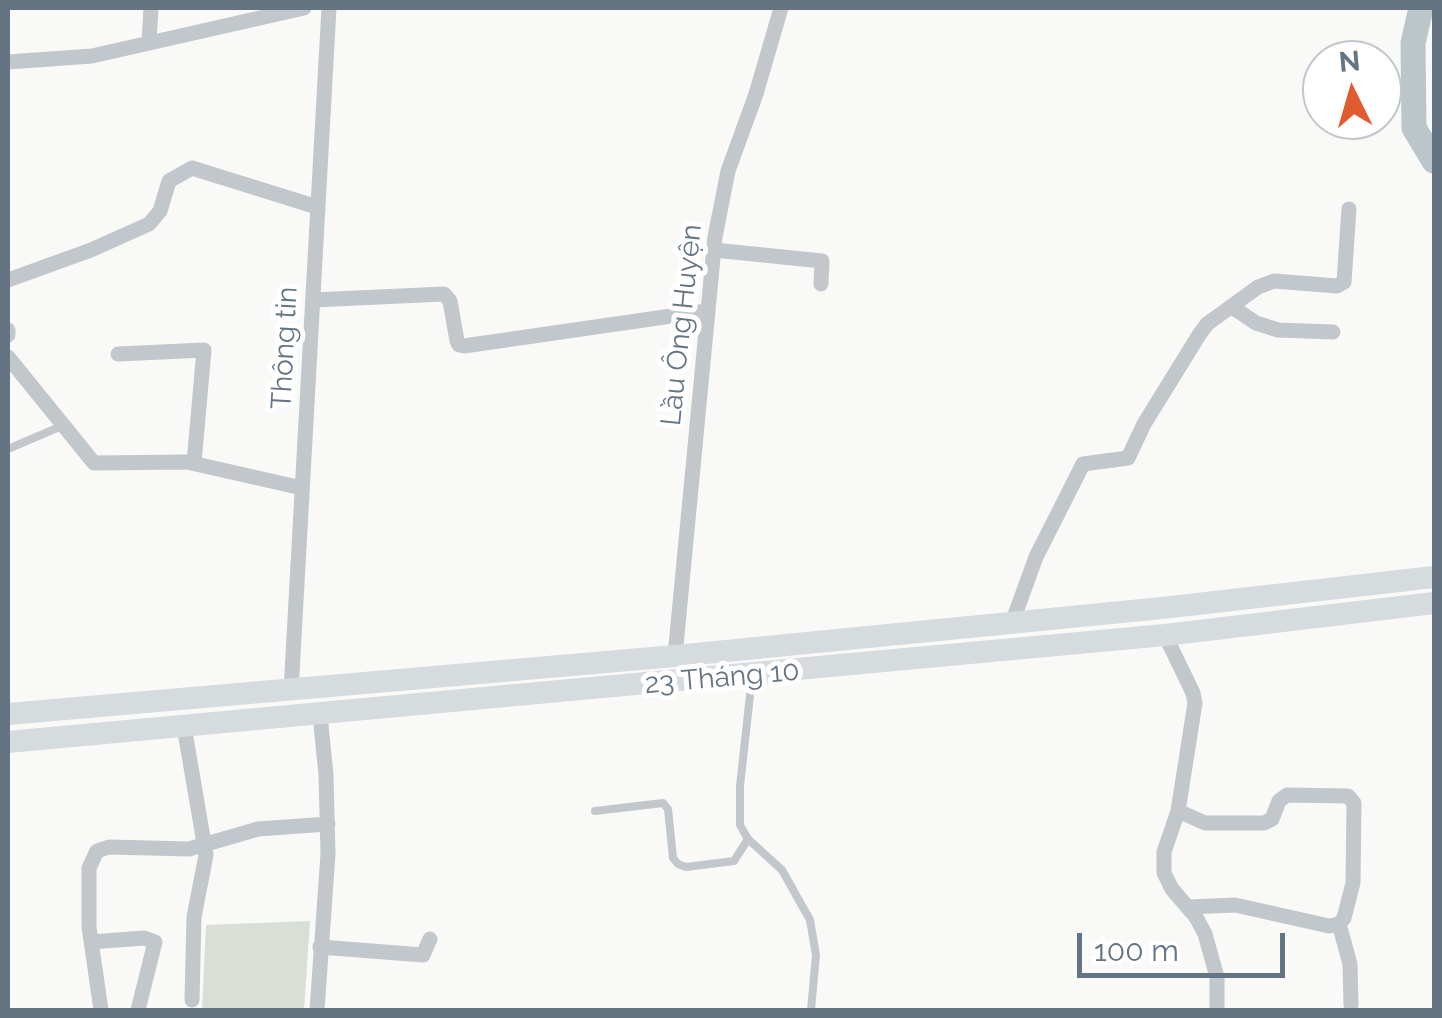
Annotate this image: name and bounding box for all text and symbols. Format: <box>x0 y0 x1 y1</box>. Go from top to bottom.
north arrow <box>1302 40 1402 140</box>
text: N <box>1337 44 1362 79</box>
street label: Lầu Ông Huyện <box>655 223 709 427</box>
street label: Thông tin <box>265 286 305 410</box>
street label: 23 Tháng 10 <box>643 654 801 702</box>
scale bar <box>1082 913 1290 975</box>
text: 100 m <box>1094 933 1179 968</box>

